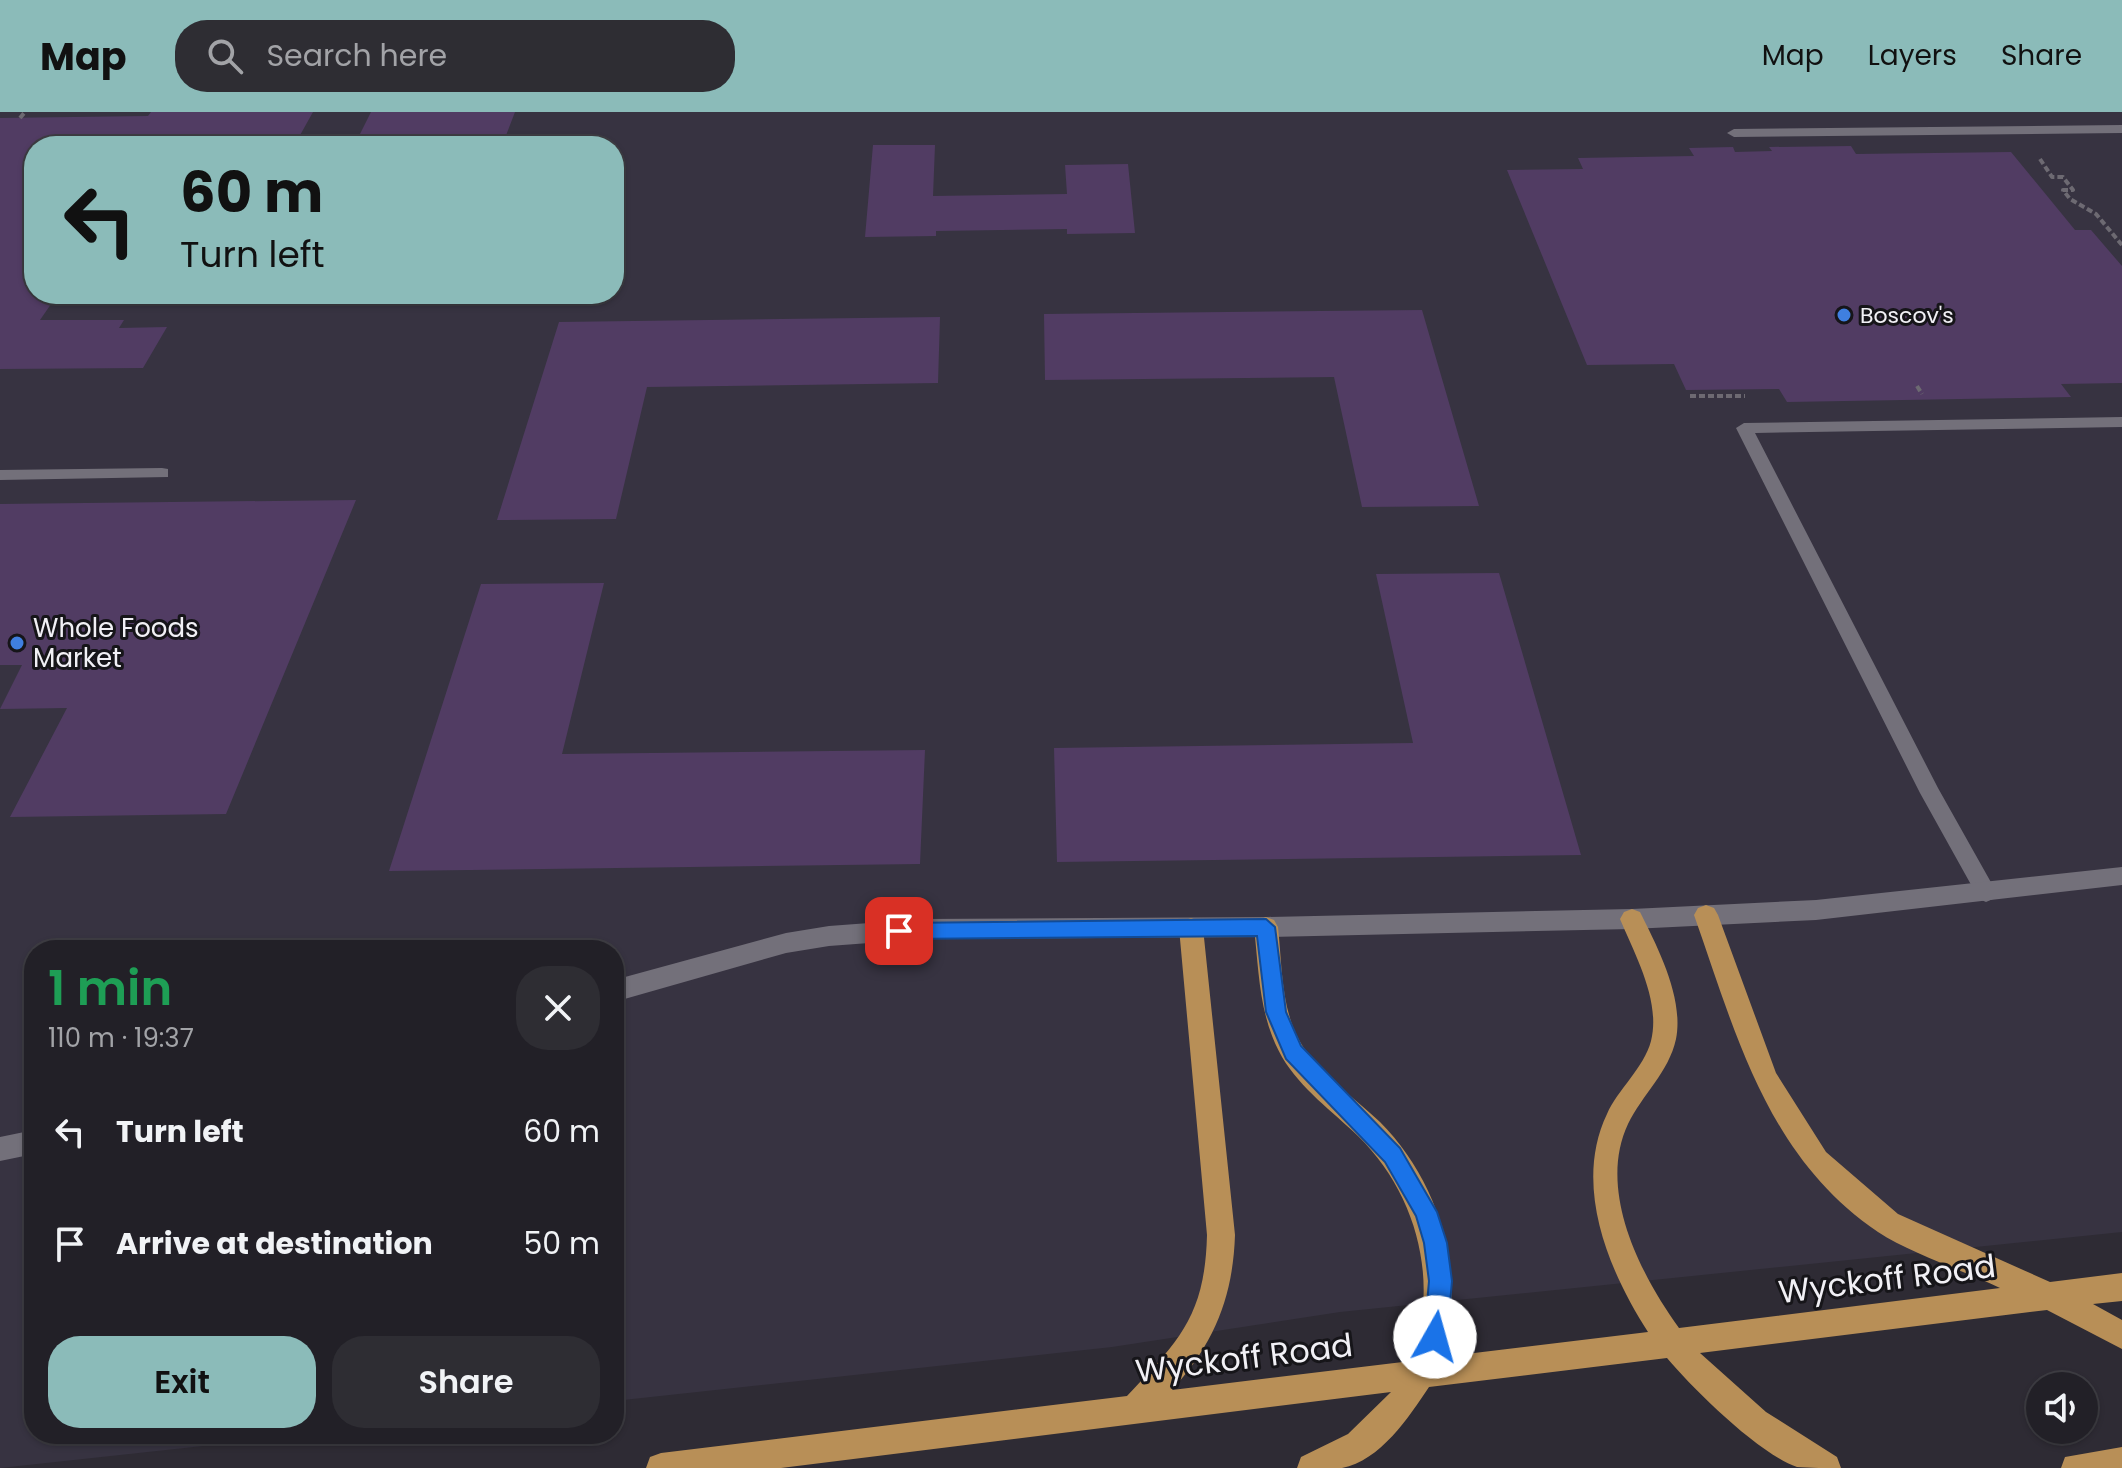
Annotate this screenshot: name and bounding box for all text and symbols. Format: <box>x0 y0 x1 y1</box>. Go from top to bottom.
search box <box>175 20 735 92</box>
text: Map <box>40 30 127 83</box>
icon: search <box>203 34 247 78</box>
text: Search here <box>267 34 447 77</box>
text: Map <box>1762 36 1824 75</box>
text: Layers <box>1868 36 1957 75</box>
text: Share <box>2001 36 2082 75</box>
text: 60 m <box>180 153 323 232</box>
icon: left <box>48 168 152 272</box>
text: Turn left <box>180 229 325 280</box>
place label: Boscov's <box>1860 300 1954 331</box>
marker: Boscov's <box>1835 306 1853 324</box>
place label: Whole Foods Market <box>33 610 199 676</box>
marker: Whole Foods Market <box>8 634 26 652</box>
pin <box>865 897 933 965</box>
icon: arrive <box>877 909 921 953</box>
text: 1 min <box>48 955 172 1022</box>
button: close <box>516 966 600 1050</box>
text: 110 m · 19:37 <box>48 1020 194 1056</box>
icon: left <box>48 1110 92 1154</box>
text: Turn left <box>116 1110 244 1153</box>
text: 60 m <box>523 1110 600 1153</box>
icon: arrive <box>48 1222 92 1266</box>
text: Arrive at destination <box>116 1222 433 1265</box>
text: 50 m <box>523 1222 600 1265</box>
street label: Wyckoff Road <box>1776 1243 1998 1314</box>
position arrow <box>1393 1295 1477 1379</box>
street label: Wyckoff Road <box>1133 1322 1355 1393</box>
button: Exit <box>48 1336 316 1428</box>
button: Share <box>332 1336 600 1428</box>
map controls <box>2026 1372 2098 1444</box>
button: sound <box>2026 1372 2098 1444</box>

